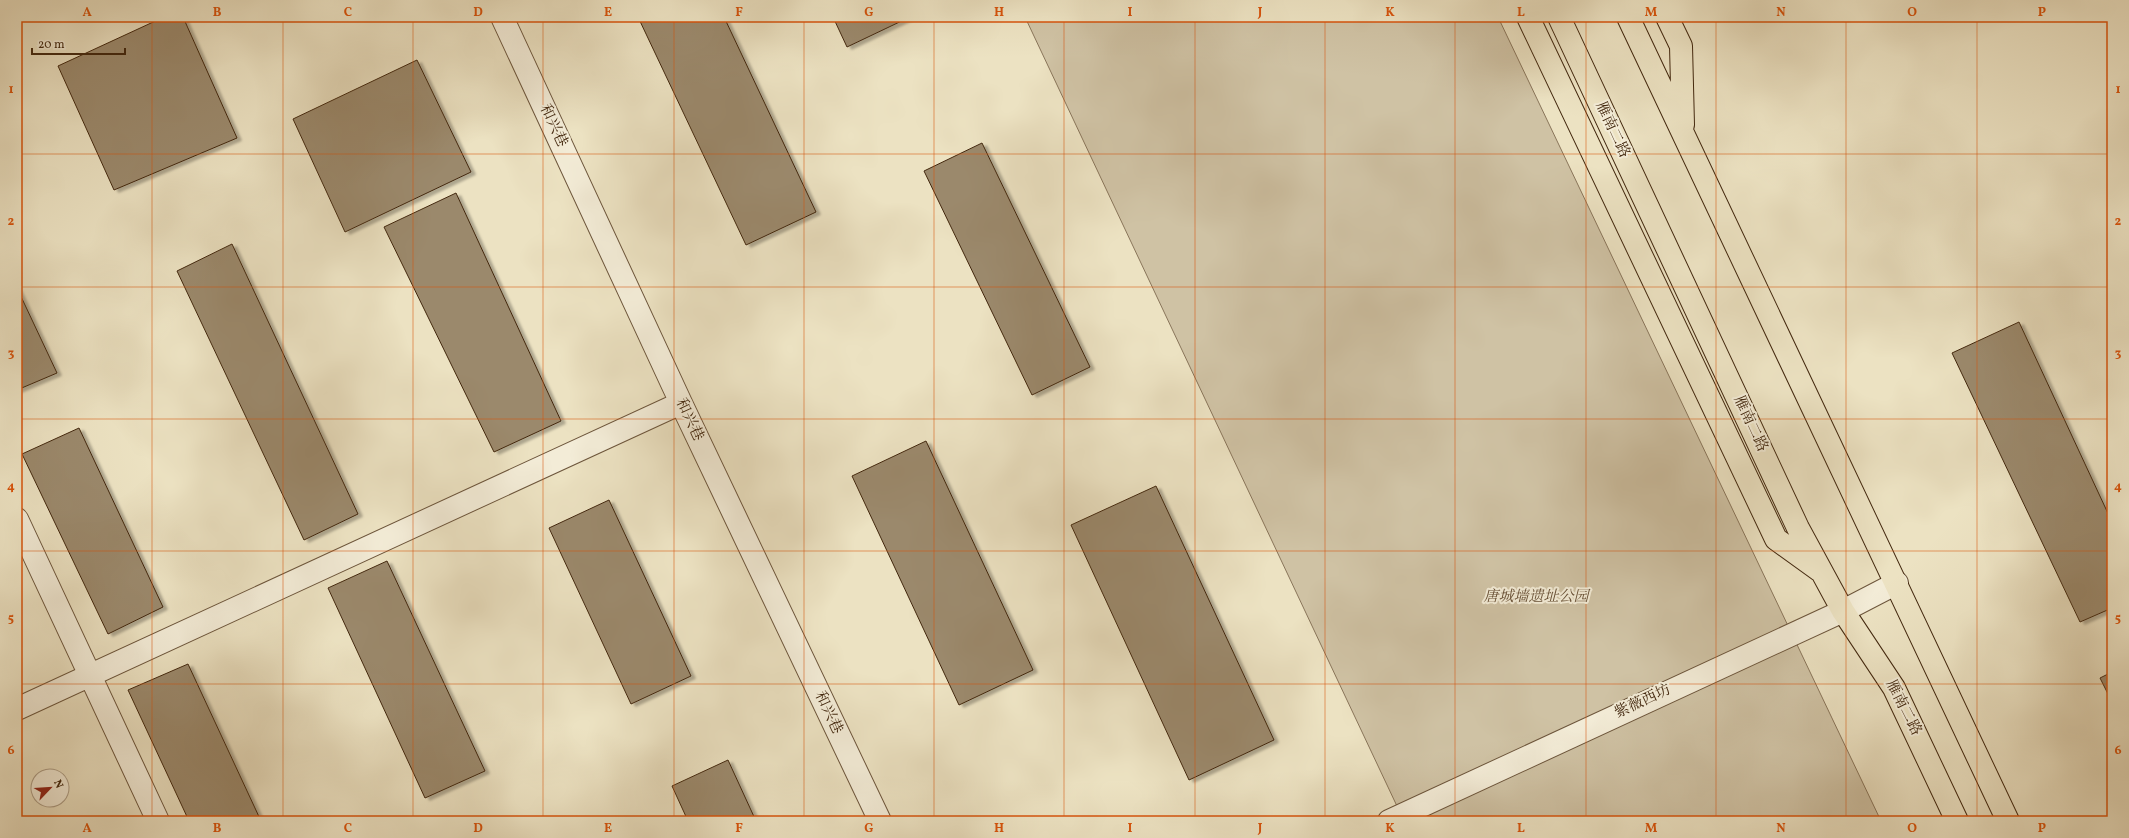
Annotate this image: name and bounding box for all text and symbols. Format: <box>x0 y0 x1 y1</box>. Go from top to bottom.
text: A <box>82 4 92 22</box>
text: B <box>213 4 222 22</box>
text: C <box>344 4 352 22</box>
text: D <box>473 4 483 22</box>
text: E <box>604 4 612 22</box>
text: F <box>735 4 743 22</box>
text: G <box>864 4 874 22</box>
text: H <box>994 4 1004 22</box>
text: I <box>1128 4 1133 22</box>
text: J <box>1257 4 1263 22</box>
text: K <box>1385 4 1395 22</box>
text: L <box>1517 4 1525 22</box>
text: M <box>1645 4 1658 22</box>
text: N <box>1776 4 1786 22</box>
text: O <box>1907 4 1917 22</box>
text: P <box>2038 4 2046 22</box>
scale bar <box>32 30 125 56</box>
text: 20 m <box>38 37 65 53</box>
text: 1 <box>8 81 14 99</box>
text: 1 <box>2115 81 2121 99</box>
street label: 雁南二路 <box>1590 98 1634 162</box>
street label: 和兴巷 <box>534 101 572 151</box>
text: 2 <box>8 213 15 231</box>
text: 2 <box>2115 213 2122 231</box>
text: 3 <box>8 345 15 363</box>
text: 3 <box>2115 345 2122 363</box>
street label: 雁南二路 <box>1728 392 1772 456</box>
street label: 和兴巷 <box>670 395 708 445</box>
text: 4 <box>7 478 15 496</box>
text: 4 <box>2114 478 2122 496</box>
park label: 唐城墙遗址公园 <box>1483 587 1590 608</box>
text: 5 <box>8 610 14 628</box>
text: 5 <box>2115 610 2121 628</box>
street label: 雁南二路 <box>1880 676 1926 740</box>
street label: 紫薇西坊 <box>1611 680 1675 724</box>
street label: 和兴巷 <box>809 688 847 738</box>
text: 6 <box>7 742 15 760</box>
text: 6 <box>2114 742 2122 760</box>
north arrow <box>30 768 70 808</box>
text: N <box>49 778 66 791</box>
text: A <box>82 820 92 838</box>
text: B <box>213 820 222 838</box>
text: C <box>344 820 352 838</box>
text: D <box>473 820 483 838</box>
text: E <box>604 820 612 838</box>
text: F <box>735 820 743 838</box>
text: G <box>864 820 874 838</box>
text: H <box>994 820 1004 838</box>
text: I <box>1128 820 1133 838</box>
text: J <box>1257 820 1263 838</box>
text: K <box>1385 820 1395 838</box>
text: L <box>1517 820 1525 838</box>
text: M <box>1645 820 1658 838</box>
text: N <box>1776 820 1786 838</box>
text: O <box>1907 820 1917 838</box>
text: P <box>2038 820 2046 838</box>

